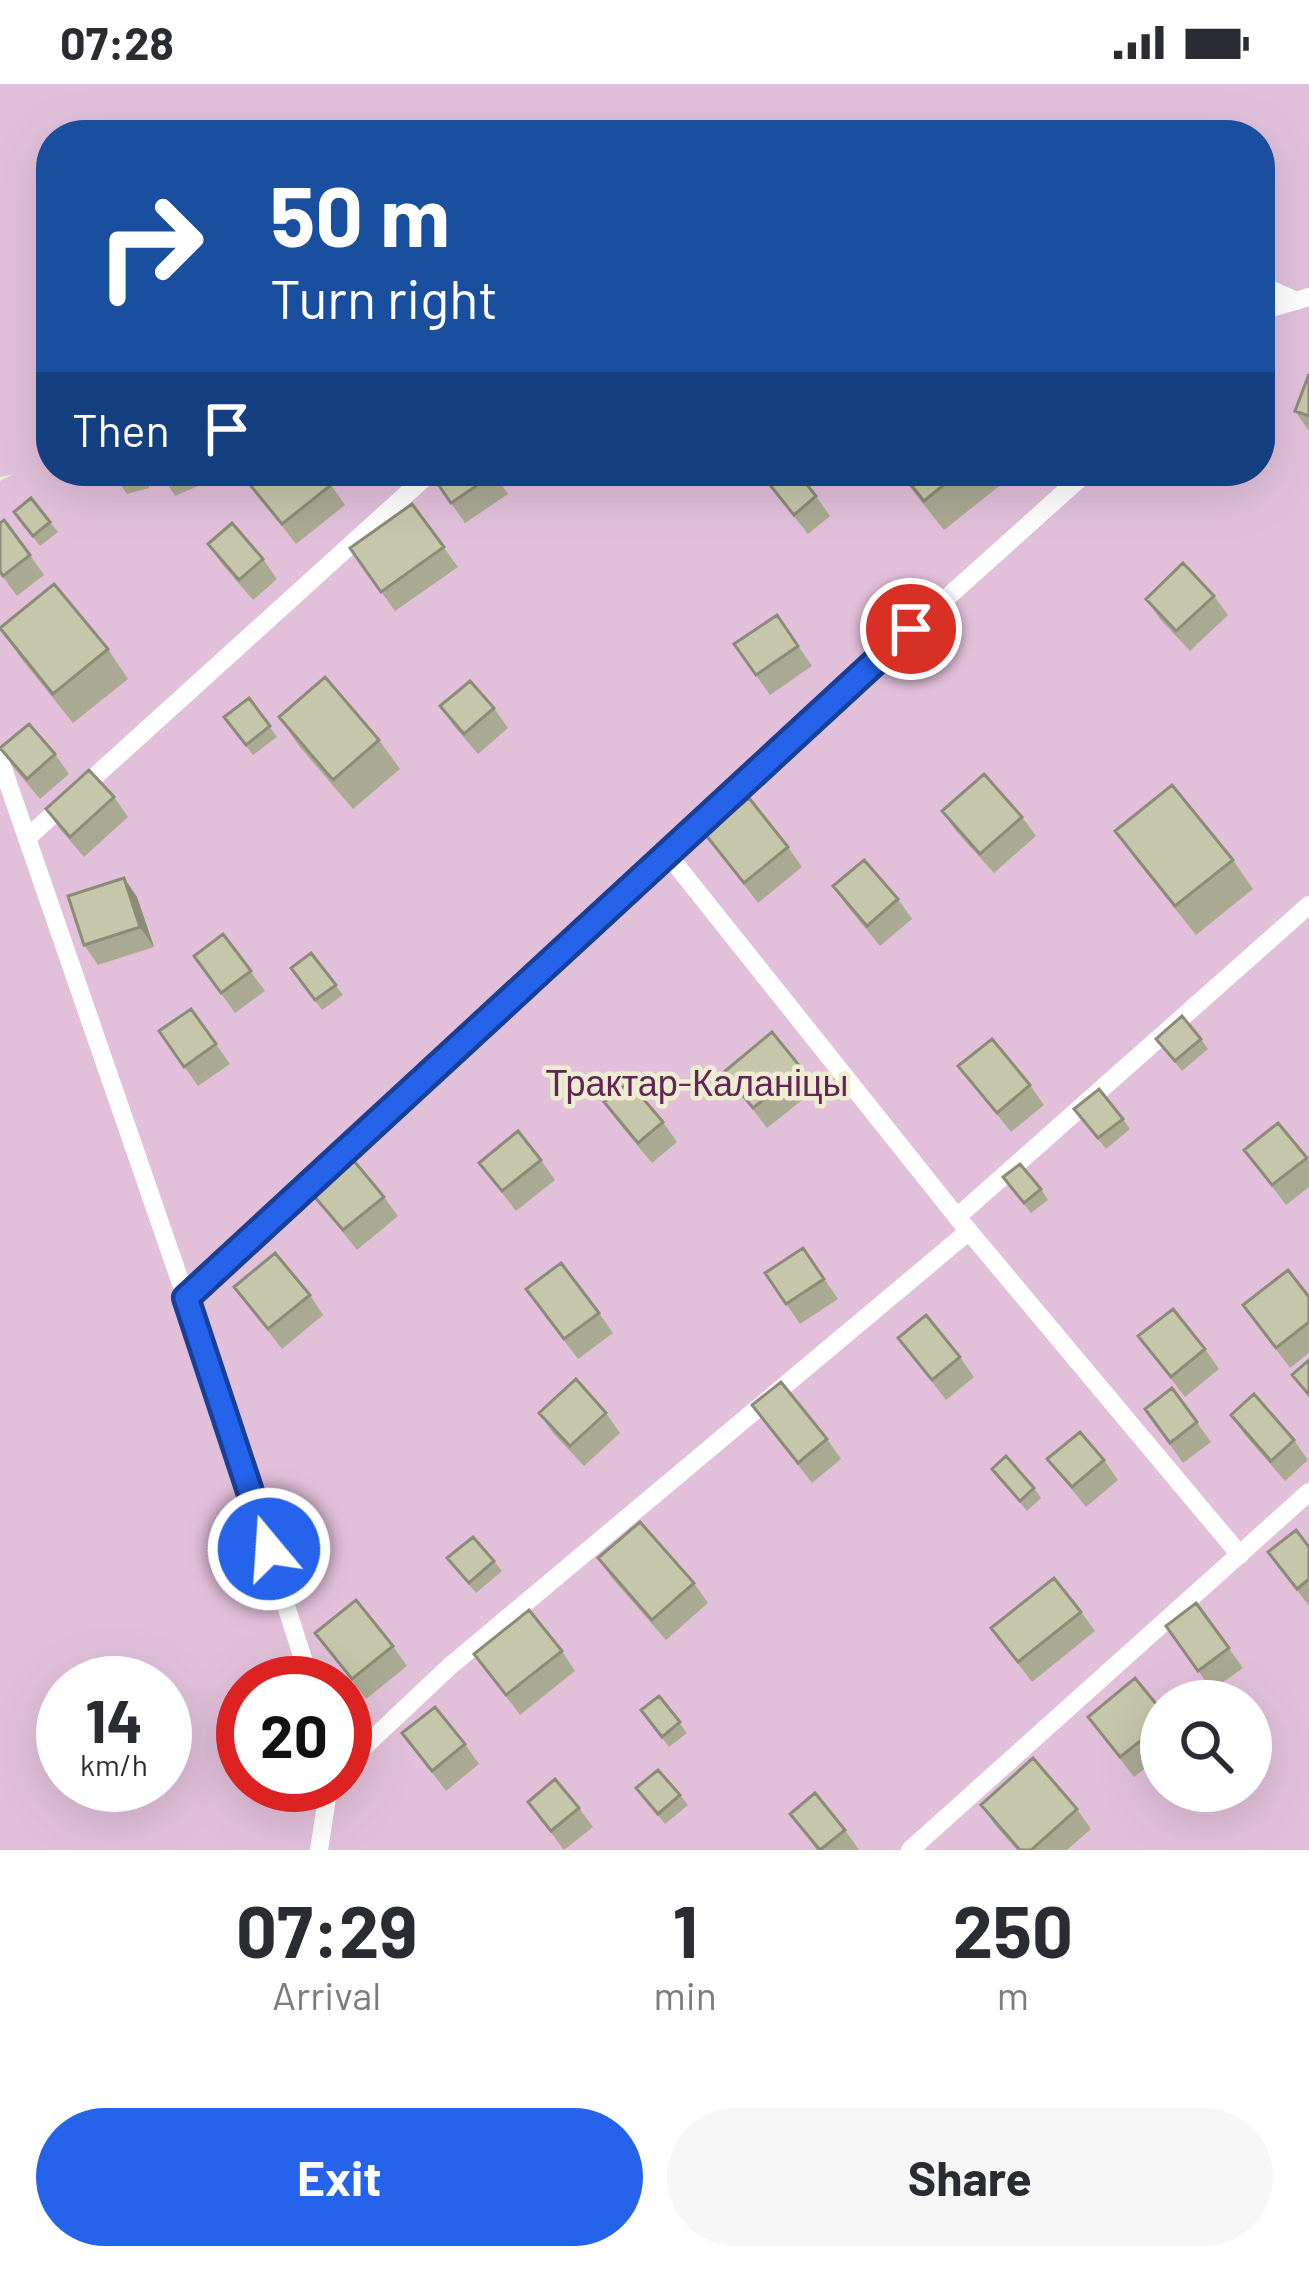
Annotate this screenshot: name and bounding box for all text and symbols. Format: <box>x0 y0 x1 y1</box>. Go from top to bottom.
text: 07:28 <box>60 15 174 69</box>
text: 50 m <box>270 163 450 264</box>
icon: right <box>72 168 228 324</box>
text: Turn right <box>270 265 498 330</box>
icon: arrive <box>194 396 260 462</box>
text: Then <box>72 402 170 456</box>
pin <box>860 578 962 680</box>
icon: arrive <box>878 596 944 662</box>
park label: Трактар-Каланіцы <box>546 1060 848 1104</box>
position arrow <box>206 1486 332 1612</box>
speed limit sign: 20 <box>216 1656 372 1812</box>
map controls <box>1140 1680 1272 1812</box>
button: search <box>1140 1680 1272 1812</box>
text: 14 <box>85 1683 143 1755</box>
text: km/h <box>80 1746 148 1782</box>
text: 07:29 <box>236 1886 418 1972</box>
text: 1 <box>672 1886 698 1972</box>
text: 250 <box>953 1886 1073 1972</box>
text: Arrival <box>272 1971 381 2018</box>
text: min <box>654 1971 717 2018</box>
text: m <box>997 1971 1029 2018</box>
button: Exit <box>36 2108 643 2246</box>
button: Share <box>667 2108 1273 2246</box>

